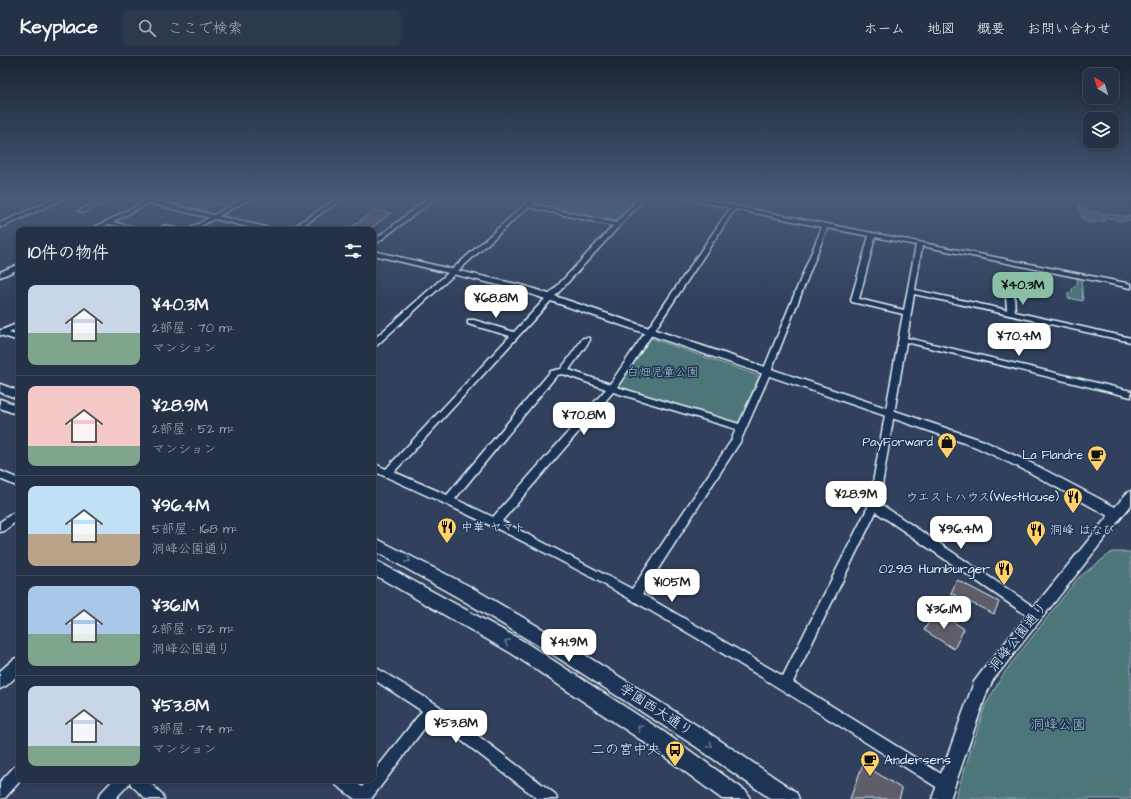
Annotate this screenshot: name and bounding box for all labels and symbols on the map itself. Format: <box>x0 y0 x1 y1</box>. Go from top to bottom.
north arrow <box>1083 68 1119 104</box>
pin: ¥40.3M <box>990 272 1056 306</box>
pin: ¥68.8M <box>463 285 529 319</box>
pin: ¥70.4M <box>986 323 1052 357</box>
park label: 白畑児童公園 <box>627 364 699 381</box>
pin: ¥70.8M <box>551 402 617 436</box>
shop icon: PayForward <box>936 431 958 459</box>
place label: PayForward <box>862 434 933 452</box>
cafe icon: La Flandre <box>1086 444 1108 472</box>
place label: La Flandre <box>1022 447 1083 464</box>
pin: ¥28.9M <box>823 481 889 515</box>
restaurant icon: ウエストハウス(WestHouse) <box>1062 486 1084 514</box>
place label: ウエストハウス(WestHouse) <box>906 489 1059 506</box>
restaurant icon: 中華 ヤマト <box>436 516 458 544</box>
pin: ¥96.4M <box>928 516 994 550</box>
place label: 中華 ヤマト <box>461 519 526 536</box>
restaurant icon: 洞峰 はなび <box>1025 519 1047 547</box>
place label: 洞峰 はなび <box>1050 522 1115 539</box>
one-way arrow <box>403 556 411 563</box>
restaurant icon: 0298 Humburger <box>993 558 1015 586</box>
place label: 0298 Humburger <box>879 559 990 579</box>
pin: ¥105M <box>644 569 700 603</box>
pin: ¥36.1M <box>911 596 977 630</box>
street label: 洞峰公園通り <box>984 598 1052 676</box>
pin: ¥41.9M <box>536 629 602 663</box>
one-way arrow <box>504 639 511 646</box>
street label: 学園西大通り <box>615 679 697 741</box>
pin: ¥53.8M <box>423 710 489 744</box>
park label: 洞峰公園 <box>1030 715 1086 735</box>
one-way arrow <box>637 726 644 733</box>
bus stop icon: 二の宮中央 <box>664 739 686 767</box>
place label: 二の宮中央 <box>591 740 661 760</box>
one-way arrow <box>705 740 712 747</box>
cafe icon: Andersens <box>859 749 881 777</box>
place label: Andersens <box>884 750 951 770</box>

